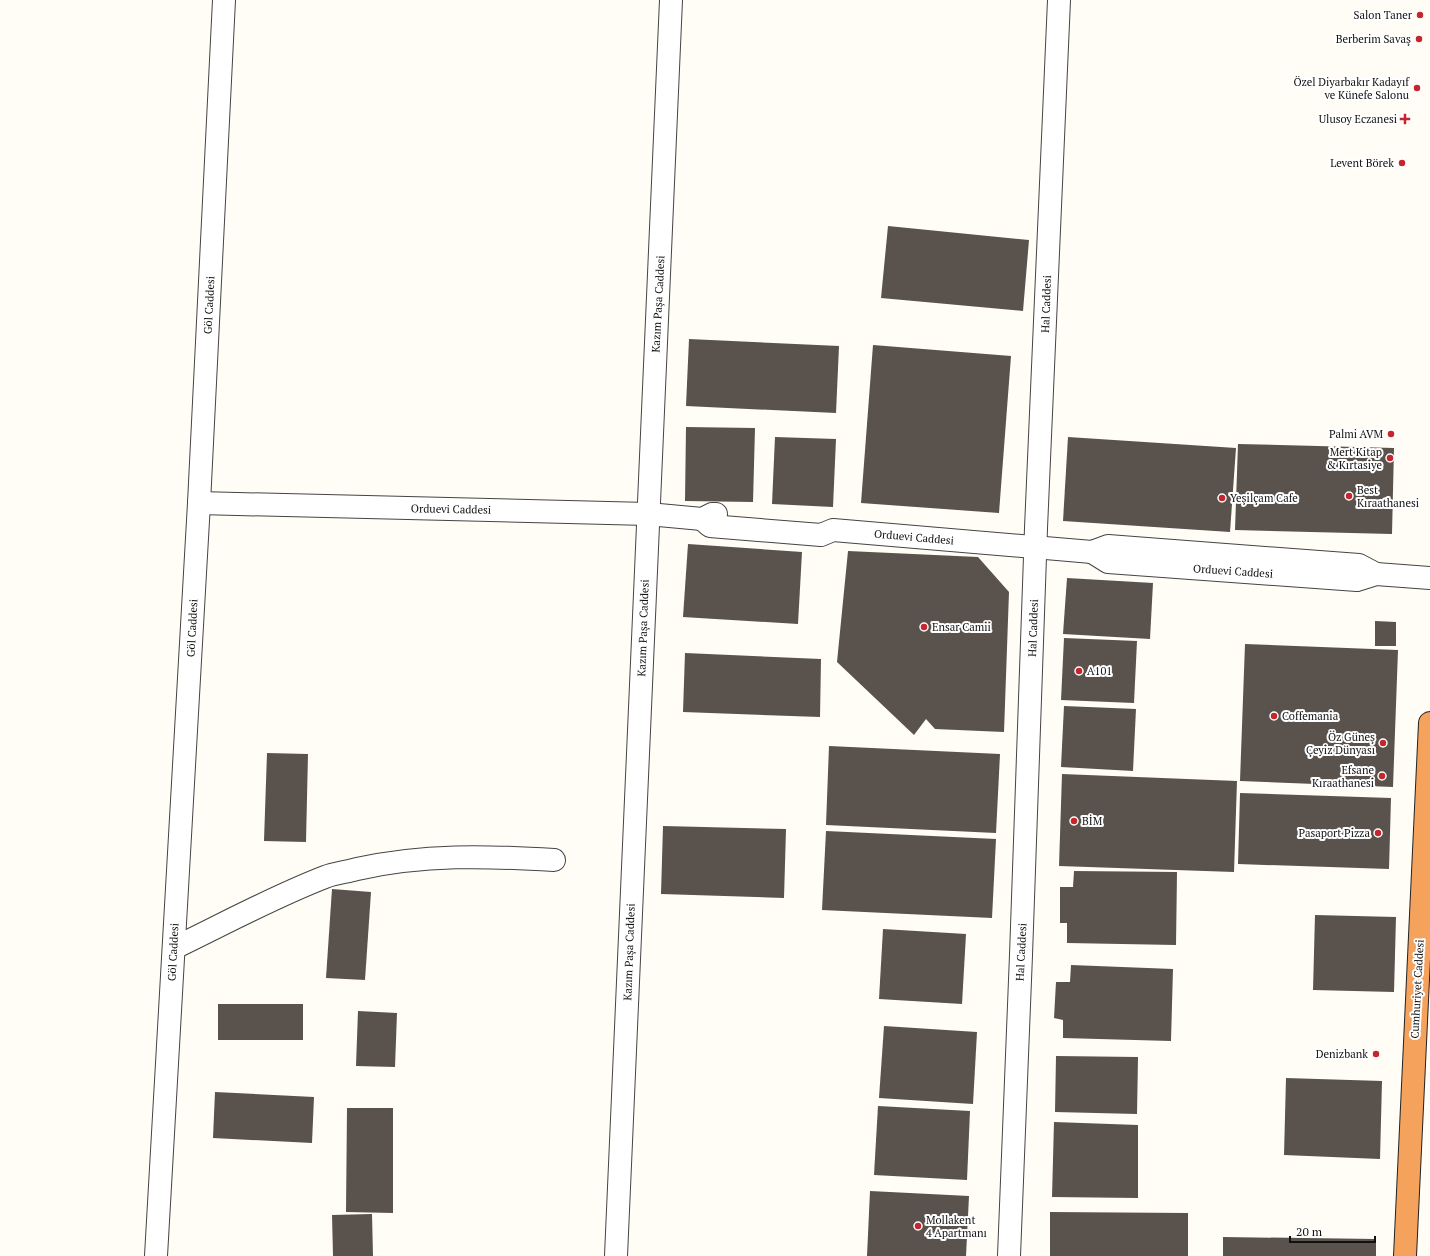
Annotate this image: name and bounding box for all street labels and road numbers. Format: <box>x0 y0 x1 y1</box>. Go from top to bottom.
street label: Kazım Paşa Caddesi <box>648 255 668 353</box>
street label: Hal Caddesi <box>1038 275 1054 333</box>
street label: Göl Caddesi <box>200 276 218 334</box>
street label: Orduevi Caddesi <box>411 501 491 517</box>
street label: Orduevi Caddesi <box>873 527 955 547</box>
street label: Orduevi Caddesi <box>1193 561 1273 581</box>
street label: Kazım Paşa Caddesi <box>634 579 652 677</box>
street label: Göl Caddesi <box>183 599 201 657</box>
street label: Hal Caddesi <box>1025 599 1041 657</box>
street label: Kazım Paşa Caddesi <box>620 903 638 1001</box>
street label: Göl Caddesi <box>164 923 182 981</box>
street label: Hal Caddesi <box>1012 923 1030 981</box>
street label: Cumhuriyet Caddesi <box>1407 939 1427 1039</box>

